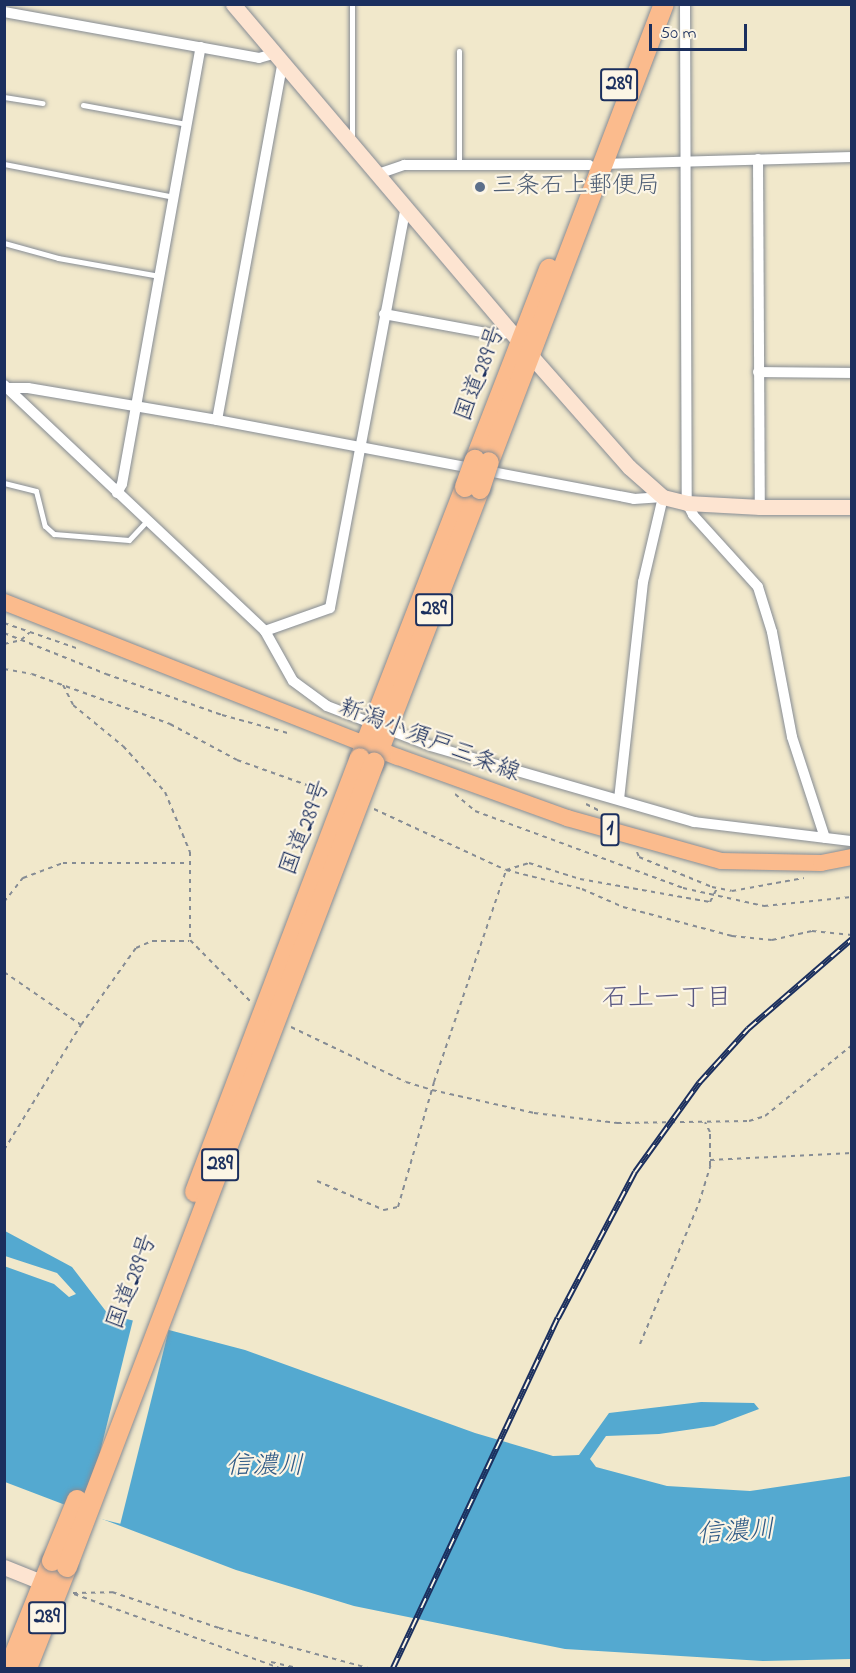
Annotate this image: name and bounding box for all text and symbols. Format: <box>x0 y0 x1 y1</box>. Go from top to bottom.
scale bar <box>652 12 750 50</box>
text: 50 m <box>660 21 697 47</box>
road number: 289 <box>600 66 638 104</box>
place label: 三条石上郵便局 <box>492 173 660 201</box>
marker: 三条石上郵便局 <box>473 180 487 194</box>
street label: 国道289号 <box>450 322 512 426</box>
road number: 289 <box>414 591 454 629</box>
street label: 新潟小須戸三条線 <box>334 693 524 789</box>
street label: 国道289号 <box>275 776 337 880</box>
road number: 1 <box>600 811 620 849</box>
district label: 石上一丁目 <box>602 984 732 1016</box>
road number: 289 <box>200 1146 240 1184</box>
street label: 国道289号 <box>102 1230 164 1334</box>
water label: 信濃川 <box>226 1452 304 1484</box>
water label: 信濃川 <box>696 1516 776 1552</box>
road number: 289 <box>28 1599 66 1637</box>

